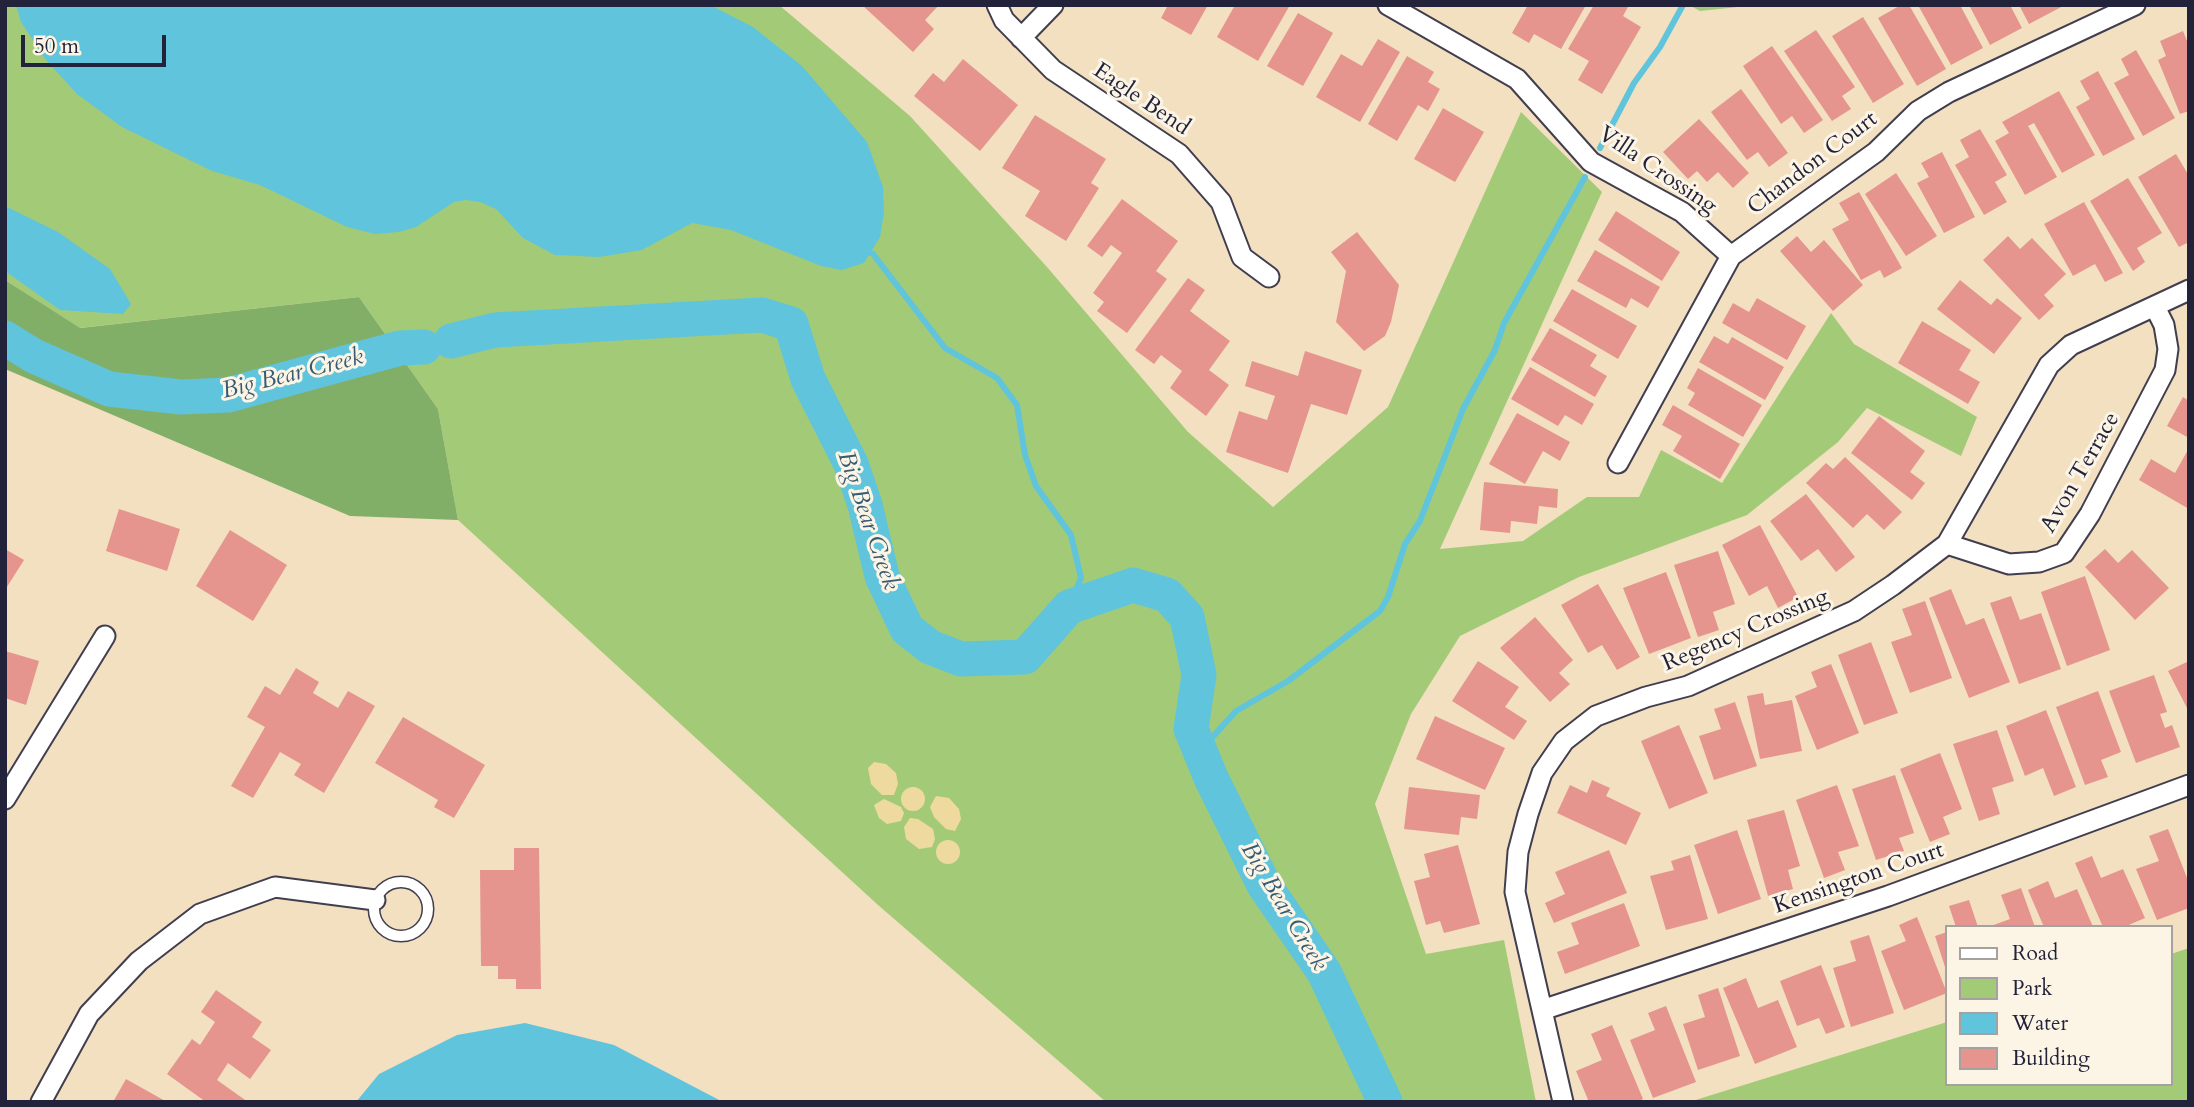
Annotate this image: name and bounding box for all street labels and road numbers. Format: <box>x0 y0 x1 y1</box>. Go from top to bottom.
street label: Eagle Bend <box>1087 58 1195 142</box>
street label: Chandon Court <box>1743 106 1883 222</box>
street label: Villa Crossing <box>1592 121 1722 221</box>
street label: Avon Terrace <box>2035 408 2127 538</box>
street label: Regency Crossing <box>1659 584 1833 678</box>
street label: Kensington Court <box>1770 837 1948 921</box>

